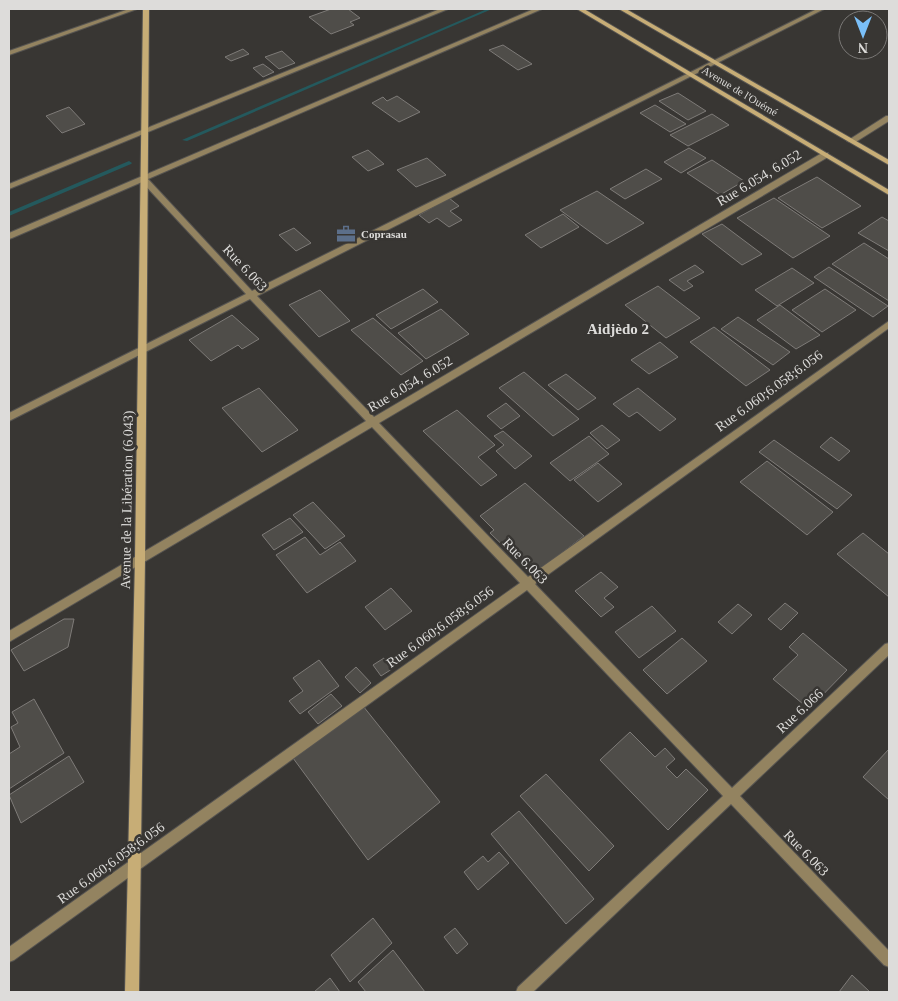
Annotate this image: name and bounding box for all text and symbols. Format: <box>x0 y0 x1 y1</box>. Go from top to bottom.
north arrow <box>838 10 888 60</box>
text: N <box>858 40 868 55</box>
street label: Avenue de l'Ouémé <box>700 64 780 118</box>
street label: Rue 6.054, 6.052 <box>714 147 804 209</box>
office icon: Coprasau <box>335 223 357 245</box>
place label: Coprasau <box>361 228 407 240</box>
street label: Rue 6.063 <box>220 242 270 294</box>
district label: Aidjèdo 2 <box>587 321 649 337</box>
street label: Rue 6.060;6.058;6.056 <box>713 347 825 435</box>
street label: Rue 6.054, 6.052 <box>365 353 455 415</box>
street label: Avenue de la Libération (6.043) <box>118 410 137 590</box>
street label: Rue 6.063 <box>500 535 550 587</box>
street label: Rue 6.060;6.058;6.056 <box>384 583 496 671</box>
street label: Rue 6.066 <box>774 686 826 736</box>
street label: Rue 6.060;6.058;6.056 <box>55 819 167 907</box>
street label: Rue 6.063 <box>781 827 831 879</box>

